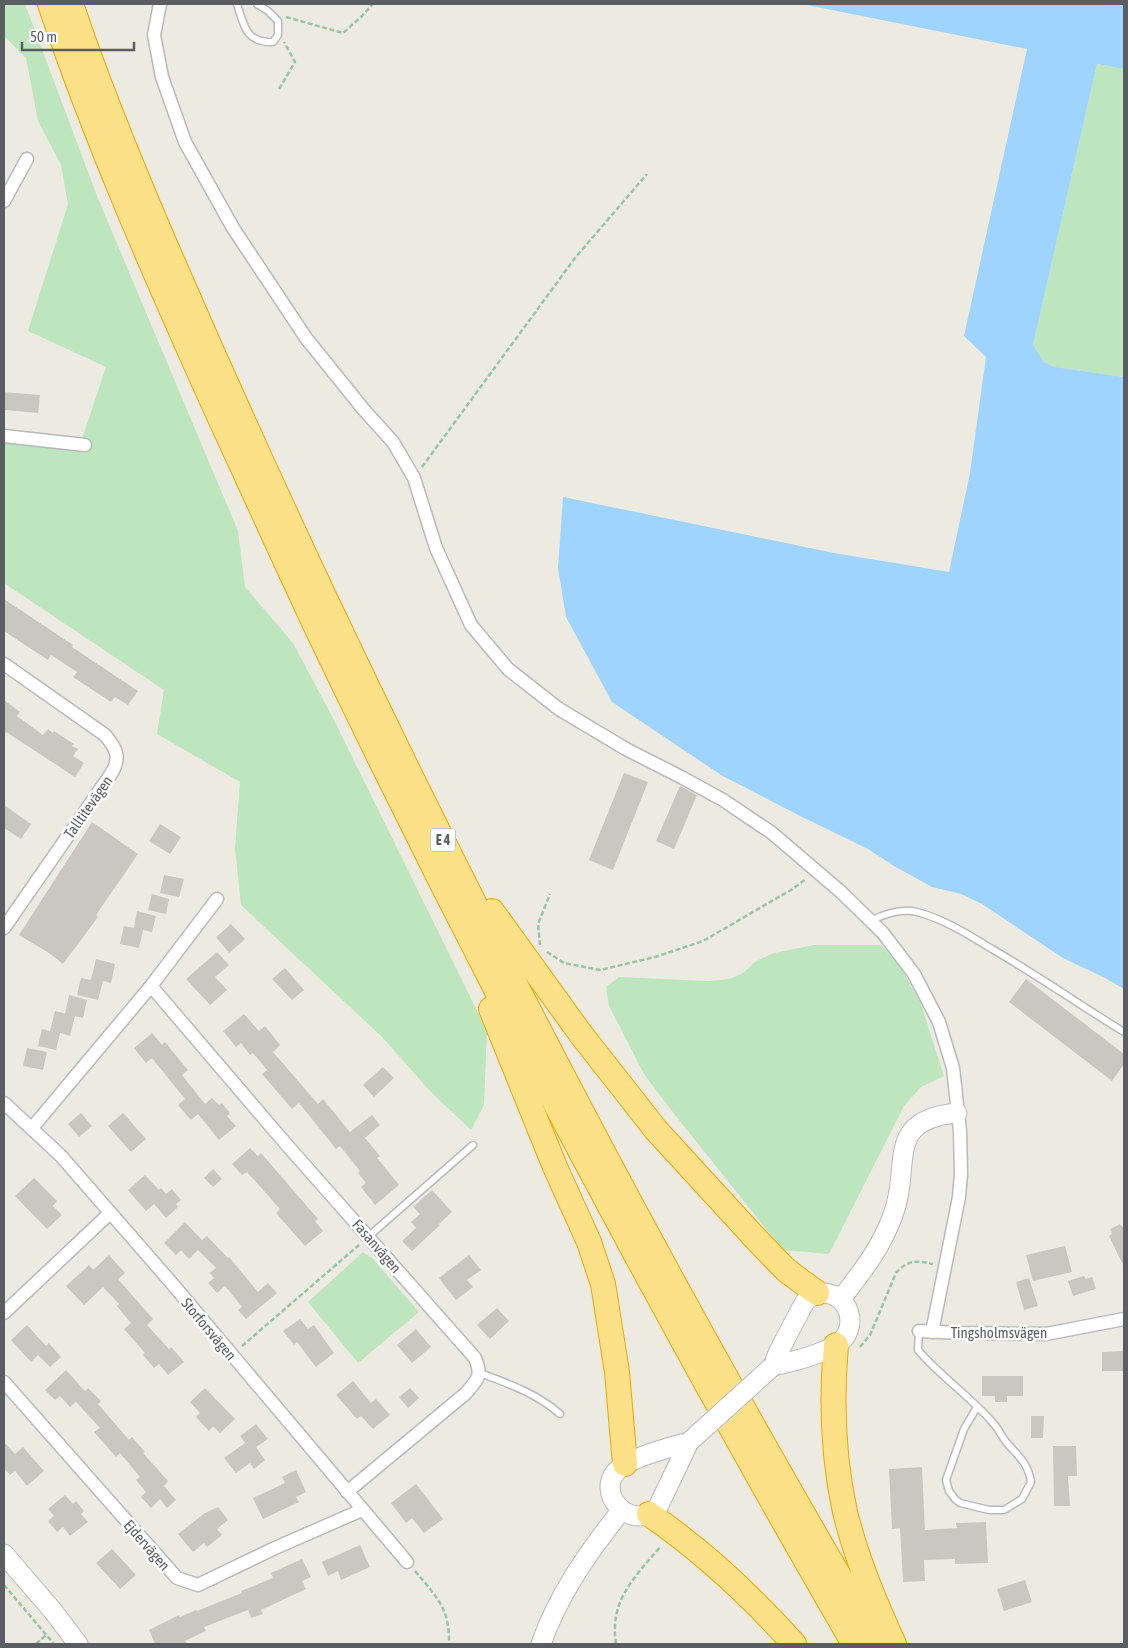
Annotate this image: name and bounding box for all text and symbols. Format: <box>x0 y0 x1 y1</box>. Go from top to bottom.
scale bar <box>22 20 135 52</box>
text: 50 m <box>30 28 57 45</box>
street label: Talltitevägen <box>60 773 116 841</box>
road number: E 4 <box>430 828 456 852</box>
street label: Fasanvägen <box>349 1216 405 1276</box>
street label: Storforsvägen <box>178 1294 240 1364</box>
street label: Tingsholmsvägen <box>951 1324 1047 1341</box>
street label: Ejdervägen <box>120 1516 174 1574</box>

